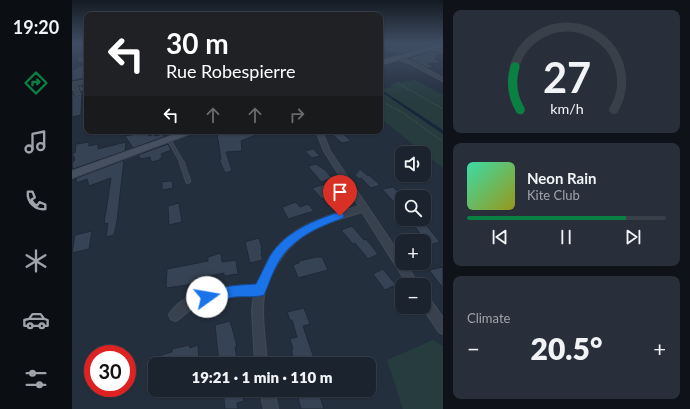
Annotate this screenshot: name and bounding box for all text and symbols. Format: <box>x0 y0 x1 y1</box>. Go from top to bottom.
text: 19:20 <box>13 16 59 38</box>
text: 30 m <box>166 26 229 60</box>
icon: left <box>100 28 152 80</box>
text: 27 <box>542 51 591 101</box>
text: Rue Robespierre <box>166 60 295 82</box>
icon: directions <box>22 69 50 97</box>
text: km/h <box>550 99 583 116</box>
icon: left <box>160 104 182 126</box>
icon: ahead <box>202 104 224 126</box>
icon: ahead <box>244 104 266 126</box>
icon: right <box>286 104 308 126</box>
icon: music <box>22 128 50 156</box>
map controls <box>395 146 431 314</box>
button: sound <box>395 146 431 182</box>
text: Neon Rain <box>527 169 596 187</box>
pin <box>323 175 357 216</box>
icon: arrive <box>329 181 351 203</box>
icon: phone <box>22 187 50 215</box>
text: Kite Club <box>527 187 580 203</box>
button: search <box>395 190 431 226</box>
icon: previous <box>489 226 511 248</box>
icon: pause <box>555 226 577 248</box>
icon: next <box>622 226 644 248</box>
button: + <box>395 234 431 270</box>
icon: climate <box>22 247 50 275</box>
position arrow <box>186 276 228 318</box>
button: − <box>395 278 431 314</box>
icon: car <box>22 306 50 334</box>
text: Climate <box>467 310 510 326</box>
text: 20.5° <box>531 330 602 366</box>
text: − <box>467 335 480 362</box>
text: + <box>653 335 666 362</box>
speed limit sign: 30 <box>84 345 136 397</box>
icon: filters <box>22 365 50 393</box>
text: 19:21 · 1 min · 110 m <box>191 368 333 386</box>

